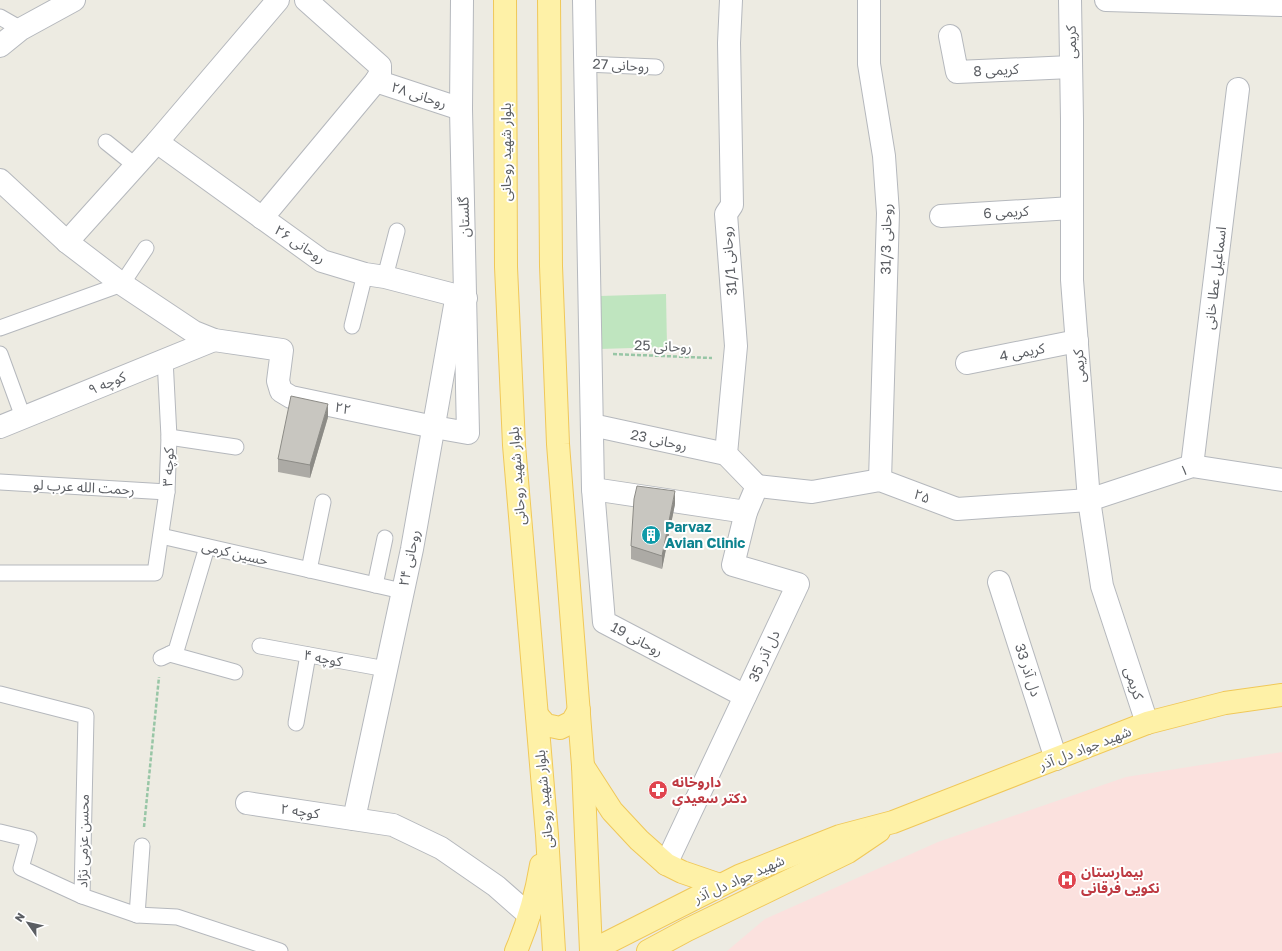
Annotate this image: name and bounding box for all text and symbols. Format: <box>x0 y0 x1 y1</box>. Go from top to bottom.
street label: کریمی <box>1062 25 1080 59</box>
street label: روحانی 27 <box>592 55 650 75</box>
street label: کریمی 8 <box>973 60 1019 80</box>
street label: روحانی ۲۸ <box>389 78 449 112</box>
street label: بلوار شهید روحانی <box>497 102 515 201</box>
street label: گلستان <box>454 196 474 238</box>
street label: کریمی 6 <box>983 202 1029 222</box>
street label: روحانی 31/3 <box>876 203 896 275</box>
street label: روحانی ۲۶ <box>271 221 329 267</box>
street label: روحانی 31/1 <box>717 225 741 297</box>
street label: اسماعیل عطا خانی <box>1200 226 1230 330</box>
street label: روحانی 25 <box>634 336 692 356</box>
street label: کریمی 4 <box>998 339 1046 365</box>
street label: کریمی <box>1069 348 1089 383</box>
street label: کوچه ۹ <box>86 367 129 400</box>
street label: ۲۲ <box>333 398 353 417</box>
street label: روحانی 23 <box>629 425 689 455</box>
street label: بلوار شهید روحانی <box>505 426 529 526</box>
street label: کوچه ۳ <box>158 447 179 487</box>
street label: ۱ <box>1178 460 1190 479</box>
street label: رحمت الله عرب لو <box>33 475 135 499</box>
street label: ۲۵ <box>912 485 933 506</box>
place label: Parvaz Avian Clinic <box>665 518 745 551</box>
building icon: Parvaz Avian Clinic <box>640 524 662 546</box>
street label: روحانی ۲۴ <box>394 528 424 588</box>
street label: حسین کرمی <box>200 537 270 569</box>
street label: روحانی 19 <box>608 618 666 660</box>
street label: دل آذر 35 <box>744 627 784 685</box>
street label: دل آذر 33 <box>1011 641 1045 699</box>
street label: کوچه ۴ <box>302 645 344 672</box>
street label: کریمی <box>1120 664 1148 702</box>
street label: شهید جواد دل آذر <box>1035 722 1134 774</box>
street label: بلوار شهید روحانی <box>531 749 557 849</box>
place label: داروخانه دکتر سعیدی <box>672 773 747 807</box>
pharmacy icon: داروخانه دکتر سعیدی <box>647 779 669 801</box>
street label: محسن عزمی نژاد <box>73 794 93 888</box>
street label: کوچه ۲ <box>279 799 321 824</box>
street label: شهید جواد دل آذر <box>690 851 787 907</box>
place label: بیمارستان نکویی فرقانی <box>1081 863 1160 897</box>
hospital icon: بیمارستان نکویی فرقانی <box>1056 869 1078 891</box>
north arrow <box>8 903 48 943</box>
text: N <box>12 910 27 924</box>

